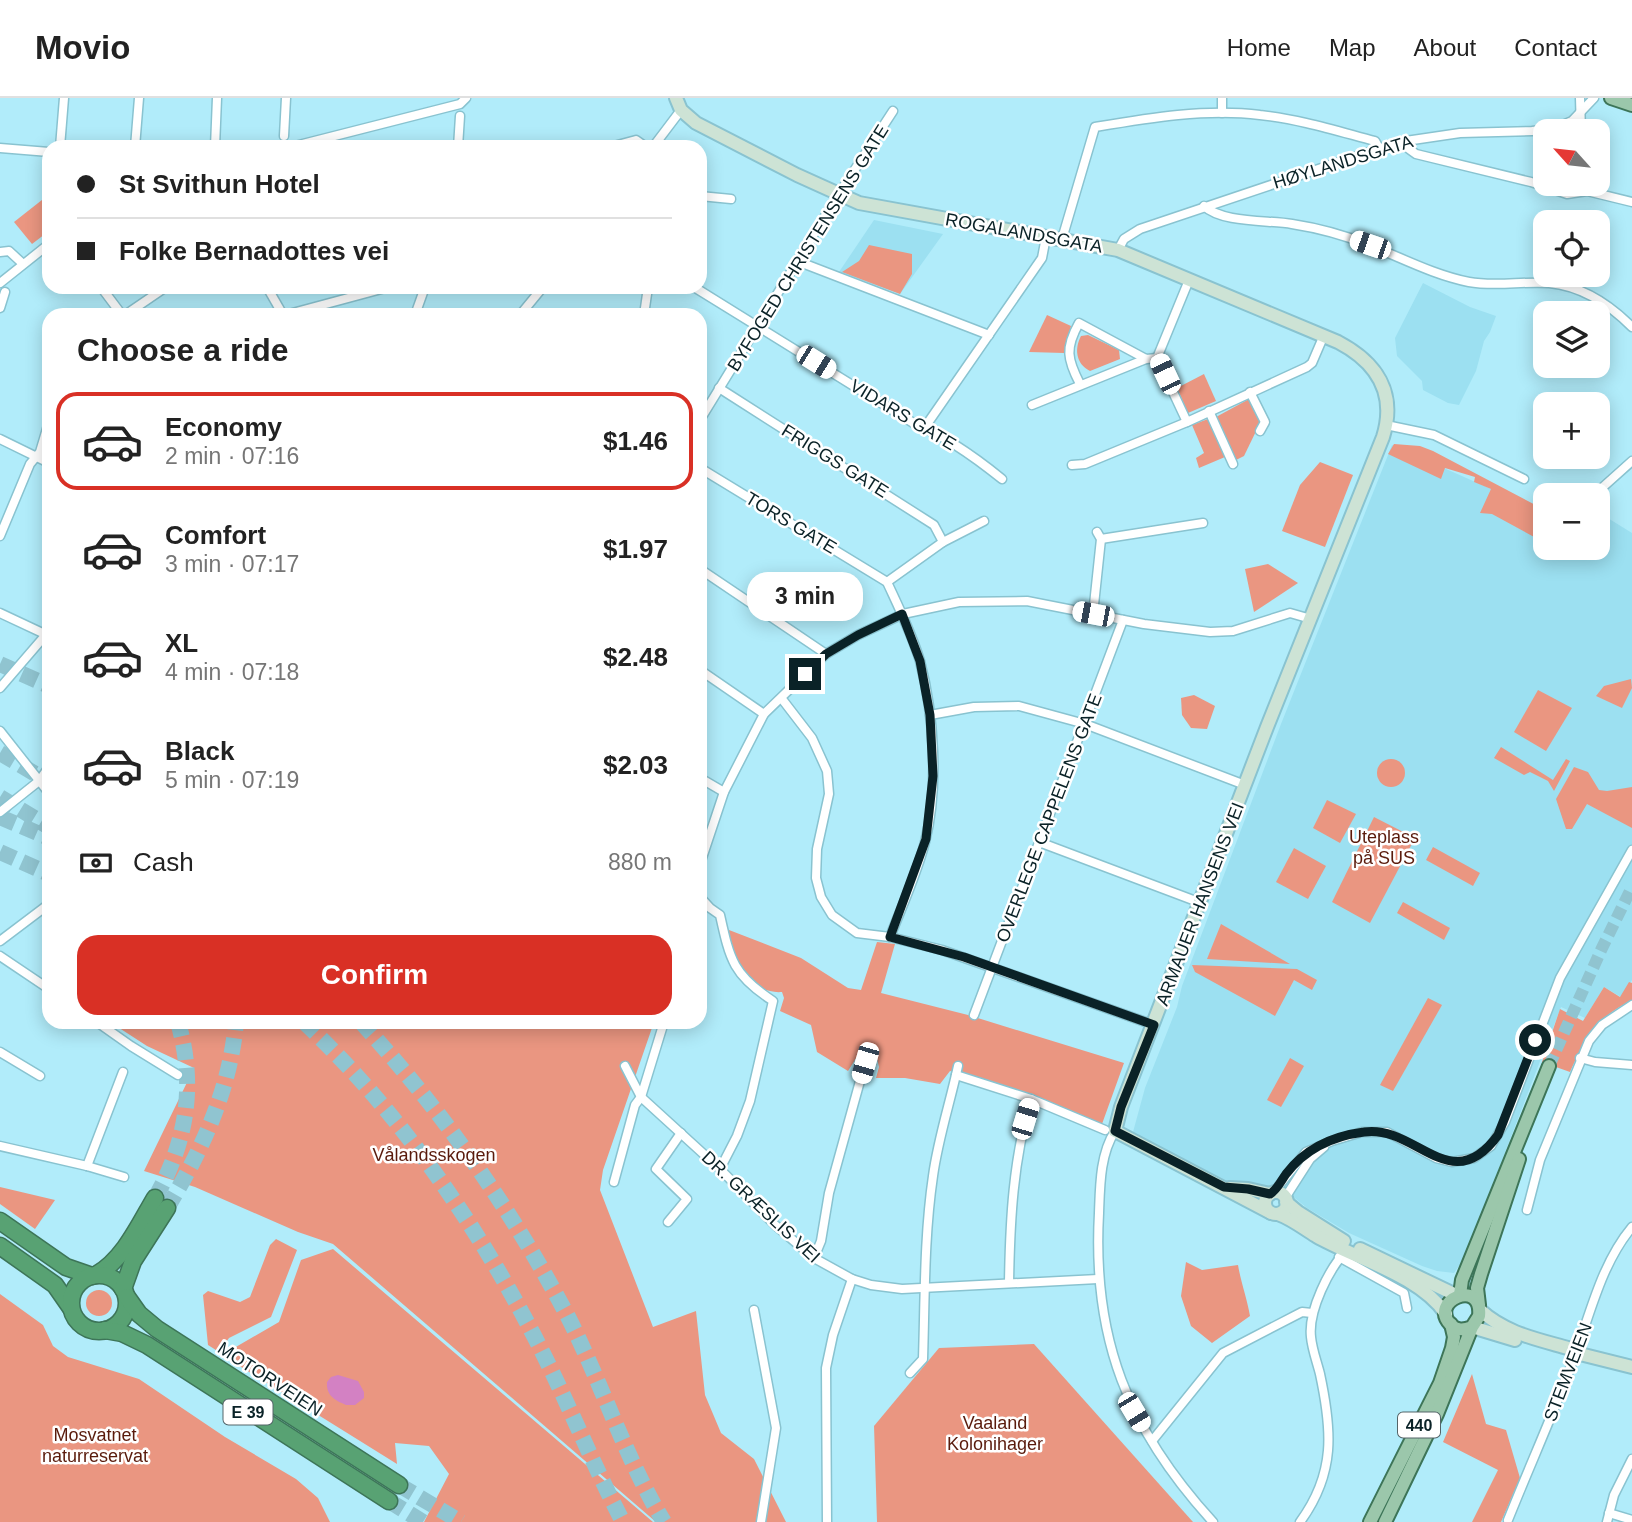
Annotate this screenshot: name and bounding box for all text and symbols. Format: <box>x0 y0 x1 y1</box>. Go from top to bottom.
text: Movio <box>35 29 130 66</box>
text: Home <box>1227 34 1291 61</box>
text: Map <box>1329 34 1376 61</box>
text: About <box>1414 34 1476 61</box>
text: Contact <box>1514 34 1597 61</box>
north arrow <box>1533 119 1610 196</box>
map controls <box>1533 119 1610 560</box>
street label: BYFOGED CHRISTENSENS GATE <box>724 121 892 375</box>
street label: HØYLANDSGATA <box>1271 131 1415 193</box>
text: St Svithun Hotel <box>119 169 320 199</box>
street label: ROGALANDSGATA <box>944 209 1104 257</box>
button: locate <box>1533 210 1610 287</box>
car <box>1347 228 1394 262</box>
text: Folke Bernadottes vei <box>119 236 389 266</box>
button: layers <box>1533 301 1610 378</box>
text: Choose a ride <box>77 332 289 368</box>
car <box>793 342 840 382</box>
car <box>1147 351 1184 397</box>
street label: VIDARS GATE <box>847 376 959 454</box>
button: + <box>1533 392 1610 469</box>
icon: car <box>81 410 144 473</box>
text: Economy <box>165 412 282 442</box>
street label: FRIGGS GATE <box>778 420 892 502</box>
text: $1.46 <box>603 426 668 456</box>
text: 2 min · 07:16 <box>165 443 299 469</box>
button: − <box>1533 483 1610 560</box>
street label: TORS GATE <box>742 488 840 558</box>
icon: car <box>81 518 144 581</box>
text: Comfort <box>165 520 266 550</box>
text: $1.97 <box>603 534 668 564</box>
text: 3 min · 07:17 <box>165 551 299 577</box>
callout: 3 min <box>747 573 863 622</box>
text: 3 min <box>775 583 835 609</box>
car <box>1071 600 1116 628</box>
icon: car <box>81 626 144 689</box>
text: XL <box>165 628 198 658</box>
text: $2.48 <box>603 642 668 672</box>
route end <box>789 658 821 690</box>
text: 4 min · 07:18 <box>165 659 299 685</box>
street label: OVERLEGE CAPPELENS GATE <box>992 691 1106 945</box>
icon: car <box>81 734 144 797</box>
text: Black <box>165 736 234 766</box>
text: $2.03 <box>603 750 668 780</box>
text: 5 min · 07:19 <box>165 767 299 793</box>
street label: ARMAUER HANSENS VEI <box>1152 800 1248 1008</box>
park label: Uteplass på SUS <box>1349 827 1419 868</box>
icon: cash <box>77 844 115 882</box>
text: Cash <box>133 847 194 877</box>
text: 880 m <box>608 849 672 875</box>
button: Confirm <box>77 935 672 1015</box>
route start <box>1519 1024 1551 1056</box>
car <box>850 1040 881 1086</box>
car <box>1009 1096 1042 1142</box>
park label: Vålandsskogen <box>372 1145 496 1165</box>
street label: DR. GRÆSLIS VEI <box>698 1147 824 1267</box>
street label: STEMVEIEN <box>1540 1320 1596 1424</box>
street label: MOTORVEIEN <box>214 1338 326 1420</box>
car <box>1115 1389 1154 1435</box>
road number: E 39 <box>224 1400 272 1424</box>
park label: Vaaland Kolonihager <box>947 1413 1043 1454</box>
road number: 440 <box>1398 1413 1440 1438</box>
park label: Mosvatnet naturreservat <box>42 1425 148 1466</box>

